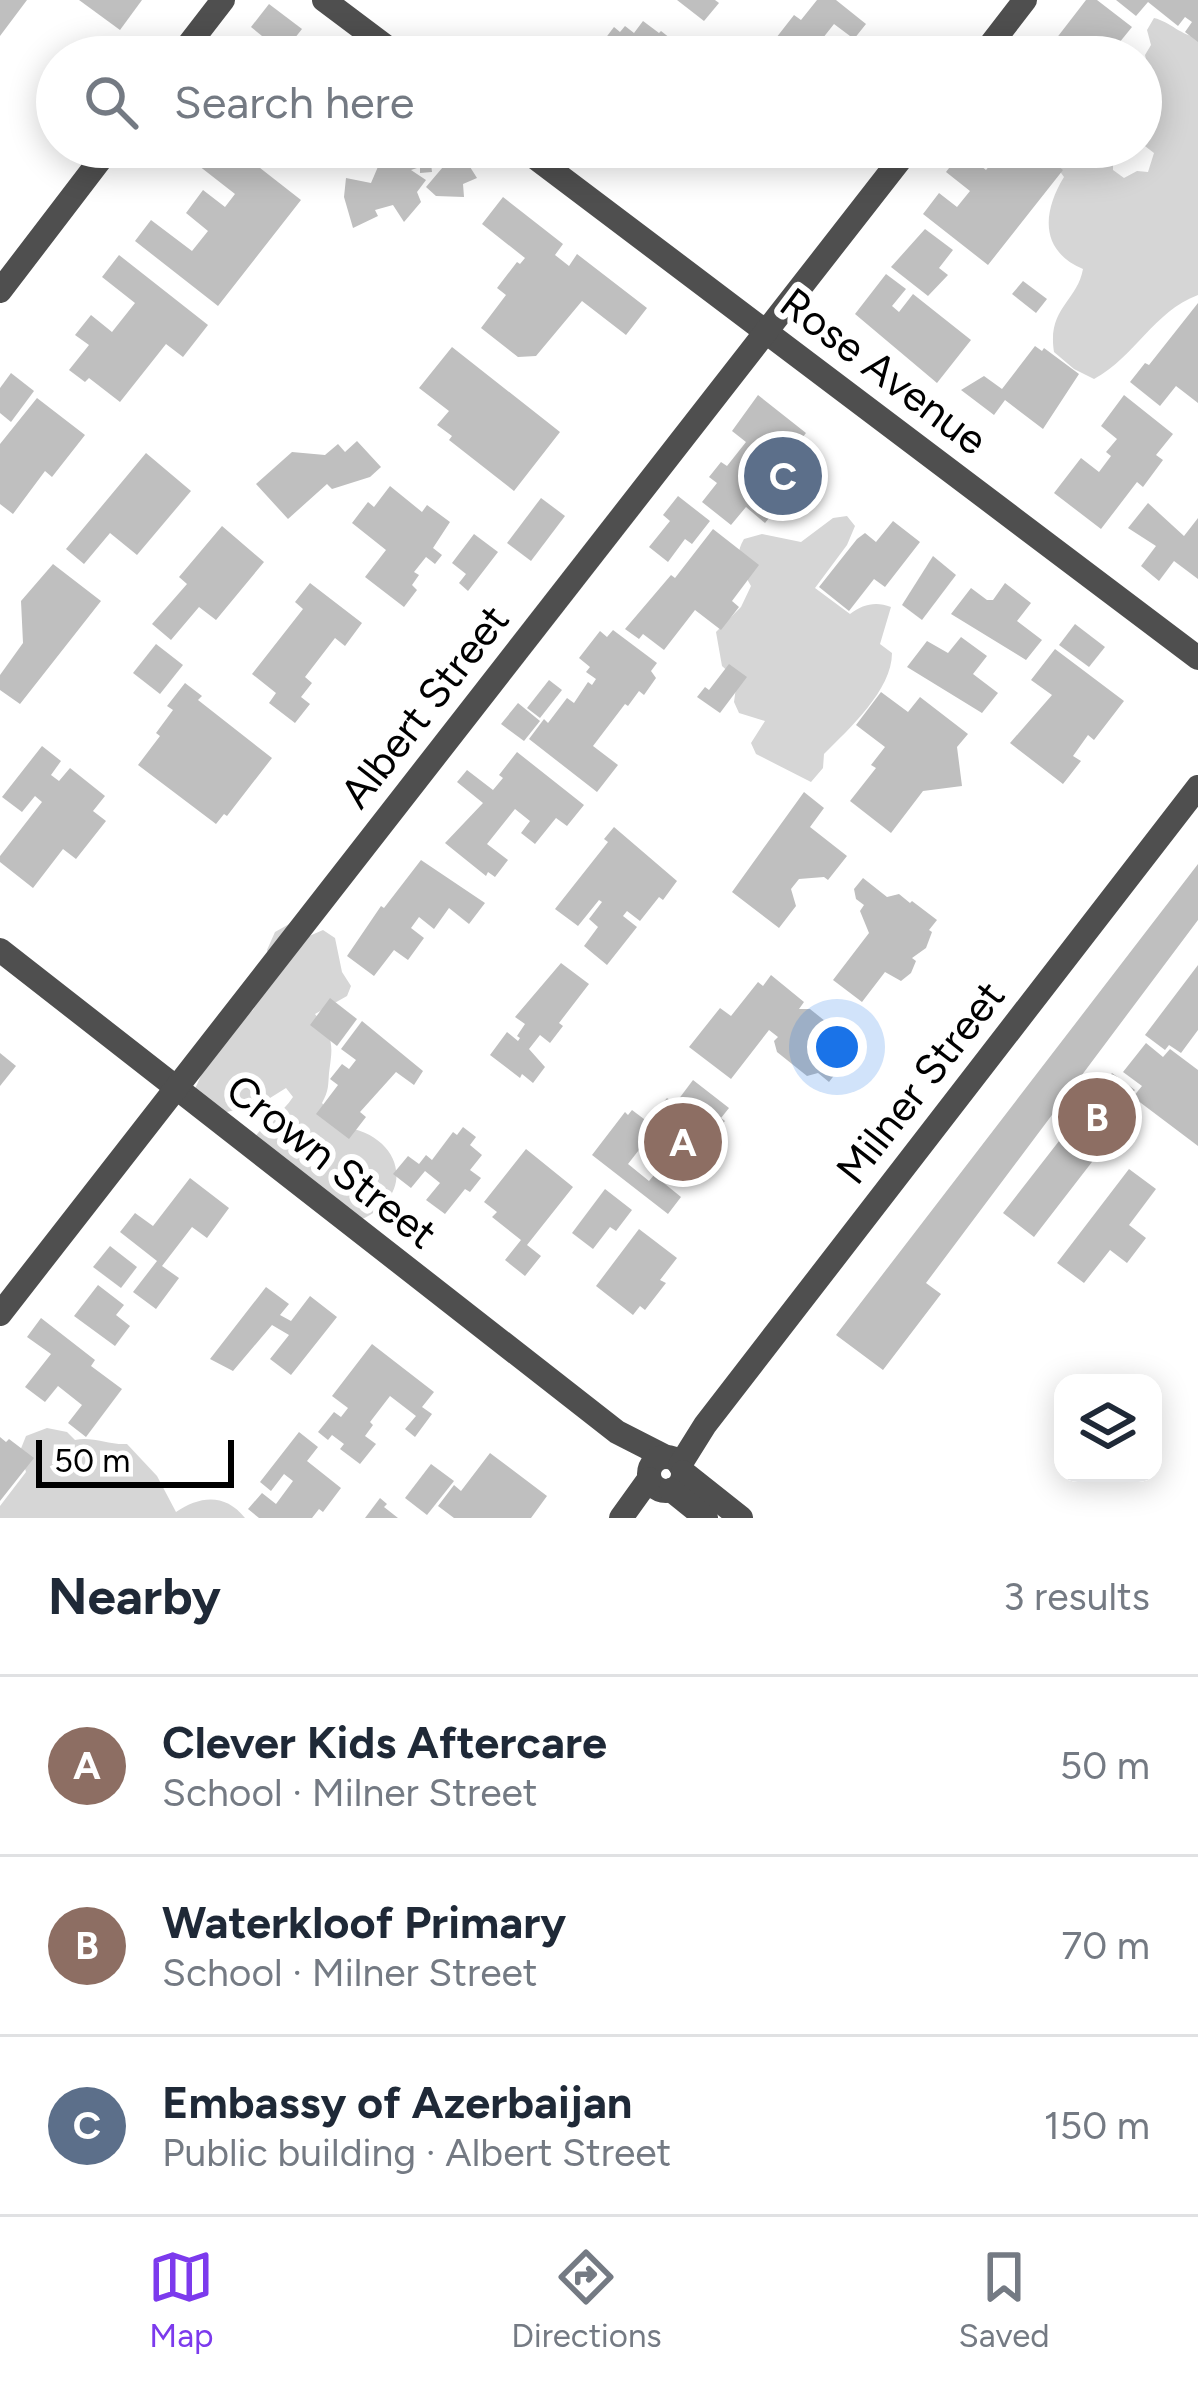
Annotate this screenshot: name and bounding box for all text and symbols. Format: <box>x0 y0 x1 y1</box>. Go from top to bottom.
search box <box>36 36 1162 168</box>
icon: search <box>78 69 144 135</box>
text: Search here <box>174 75 414 129</box>
street label: Rose Avenue <box>770 277 997 466</box>
pin: C <box>744 431 822 521</box>
street label: Albert Street <box>329 595 519 818</box>
street label: Milner Street <box>825 971 1015 1194</box>
your location <box>807 1017 867 1077</box>
street label: Crown Street <box>216 1064 447 1259</box>
pin: B <box>1058 1072 1136 1162</box>
pin: A <box>644 1097 722 1187</box>
map controls <box>1054 1374 1162 1482</box>
button: layers <box>1054 1374 1162 1482</box>
scale bar <box>36 1434 234 1487</box>
text: 50 m <box>54 1441 130 1480</box>
text: Nearby <box>48 1566 221 1627</box>
text: 3 results <box>1003 1573 1150 1620</box>
text: Clever Kids Aftercare <box>162 1715 607 1769</box>
text: A <box>73 1742 101 1789</box>
text: 50 m <box>1060 1742 1150 1789</box>
text: School · Milner Street <box>162 1769 538 1816</box>
text: Waterkloof Primary <box>162 1895 566 1949</box>
text: B <box>75 1922 99 1969</box>
text: 70 m <box>1061 1922 1150 1969</box>
text: School · Milner Street <box>162 1949 538 1996</box>
text: Embassy of Azerbaijan <box>162 2075 632 2129</box>
text: C <box>73 2102 101 2149</box>
text: 150 m <box>1044 2102 1150 2149</box>
text: Public building · Albert Street <box>162 2129 671 2176</box>
tab: Map <box>148 2244 214 2355</box>
tab: Directions <box>511 2244 662 2355</box>
tab: Saved <box>959 2244 1050 2355</box>

